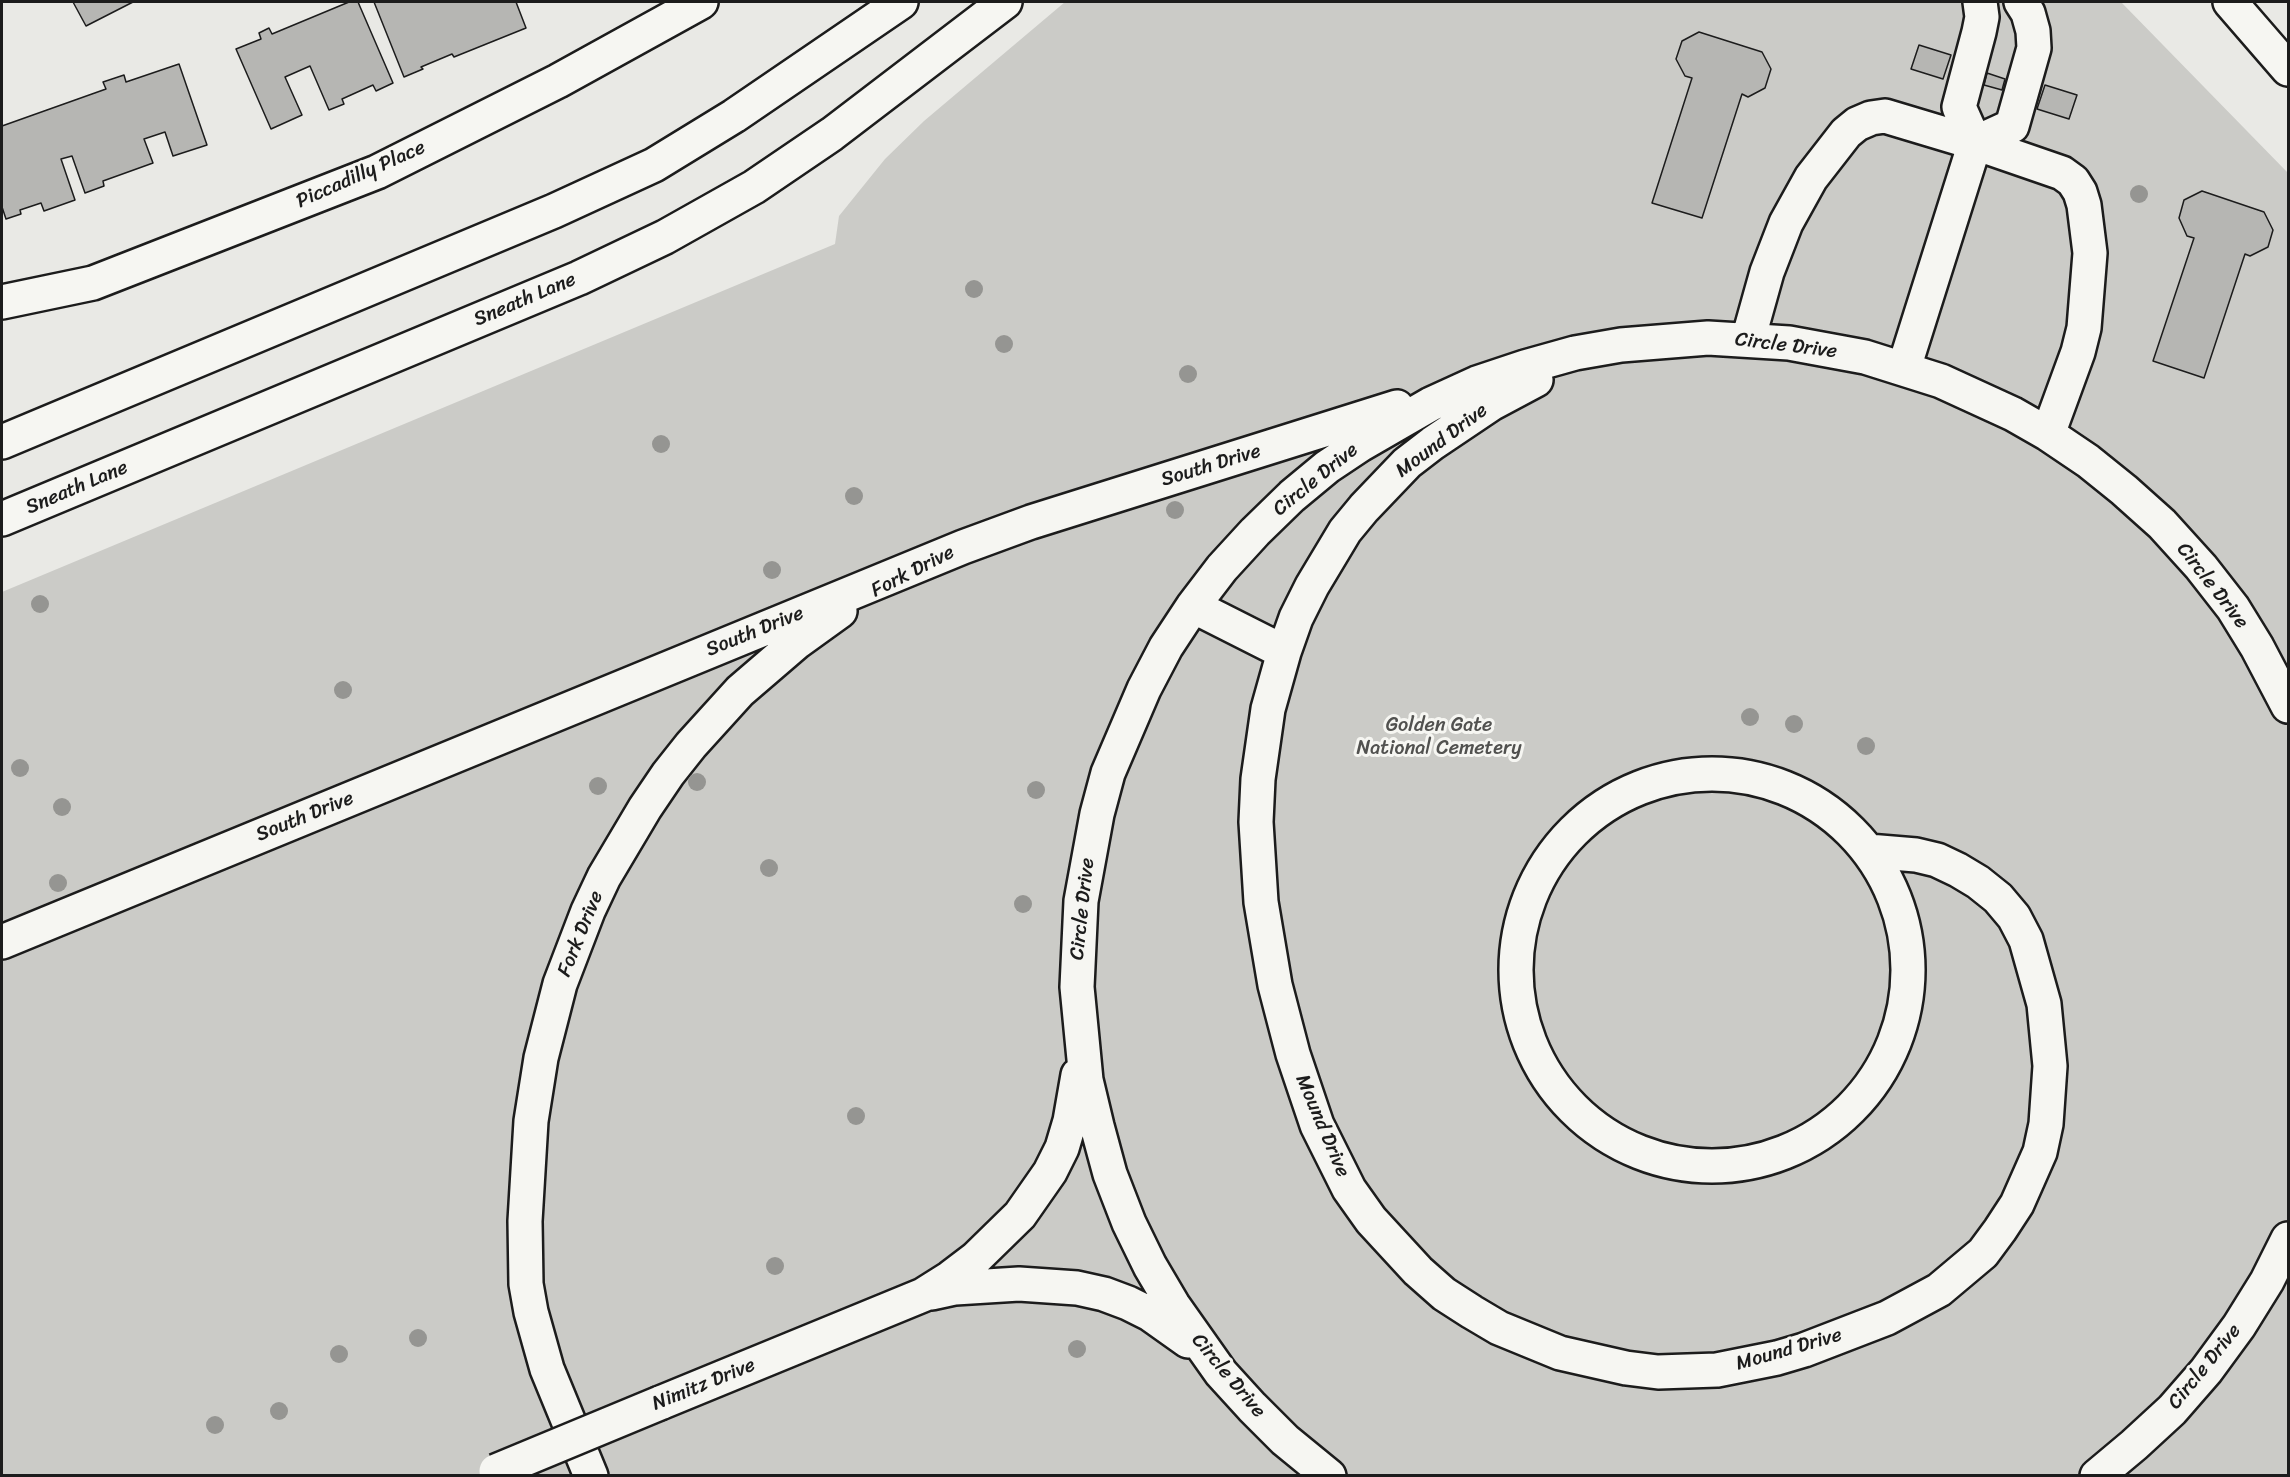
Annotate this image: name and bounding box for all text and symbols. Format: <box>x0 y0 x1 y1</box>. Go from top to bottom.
street label: Piccadilly Place <box>293 136 429 214</box>
street label: Sneath Lane <box>470 268 580 332</box>
street label: Circle Drive <box>1734 328 1838 364</box>
street label: Mound Drive <box>1391 399 1493 483</box>
street label: Circle Drive <box>1269 438 1363 522</box>
street label: South Drive <box>1158 439 1264 493</box>
street label: Sneath Lane <box>22 456 132 520</box>
street label: Circle Drive <box>2171 538 2253 634</box>
street label: Fork Drive <box>867 541 959 603</box>
street label: South Drive <box>703 602 807 662</box>
park label: Golden Gate National Cemetery <box>1356 714 1522 761</box>
street label: South Drive <box>253 787 357 847</box>
street label: Circle Drive <box>1066 857 1100 961</box>
street label: Fork Drive <box>553 888 609 980</box>
street label: Mound Drive <box>1290 1071 1354 1181</box>
street label: Circle Drive <box>2163 1320 2247 1414</box>
street label: Mound Drive <box>1733 1323 1845 1377</box>
street label: Circle Drive <box>1186 1329 1270 1423</box>
street label: Nimitz Drive <box>649 1353 759 1417</box>

